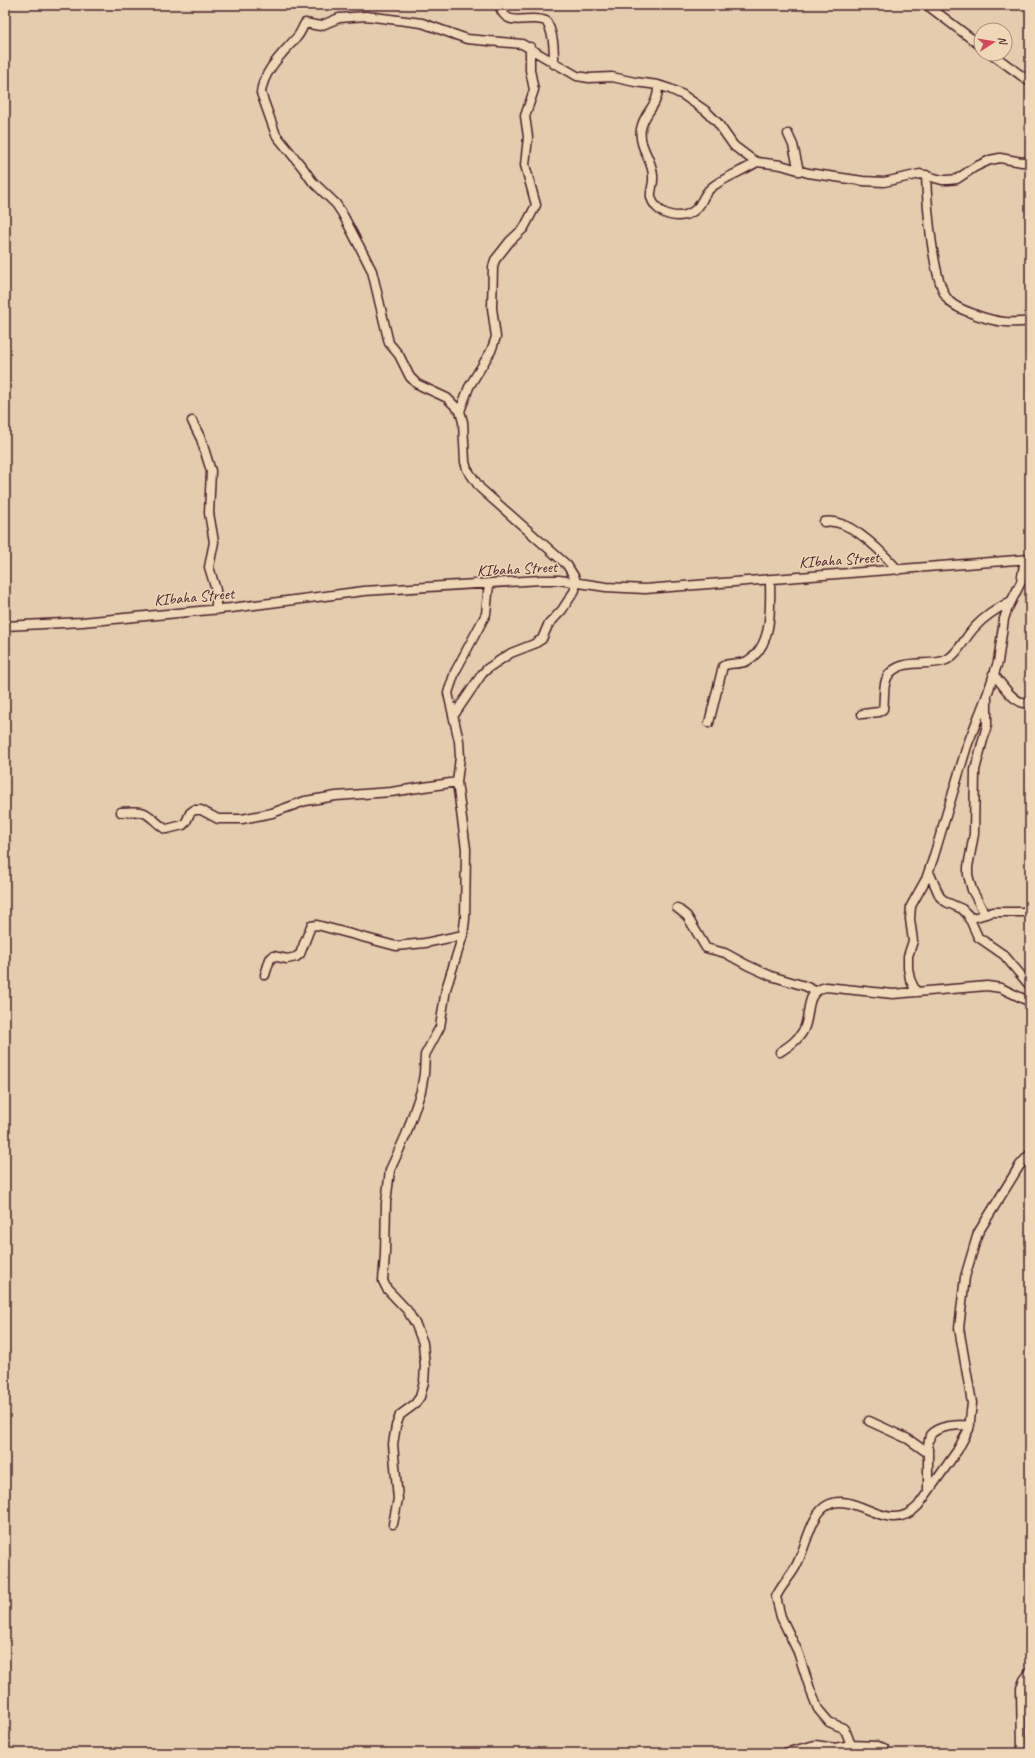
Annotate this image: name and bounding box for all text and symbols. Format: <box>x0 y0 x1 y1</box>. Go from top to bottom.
north arrow <box>973 22 1013 62</box>
text: N <box>995 35 1011 47</box>
street label: KIbaha Street <box>798 547 881 573</box>
street label: KIbaha Street <box>476 557 559 581</box>
street label: KIbaha Street <box>153 583 237 610</box>

